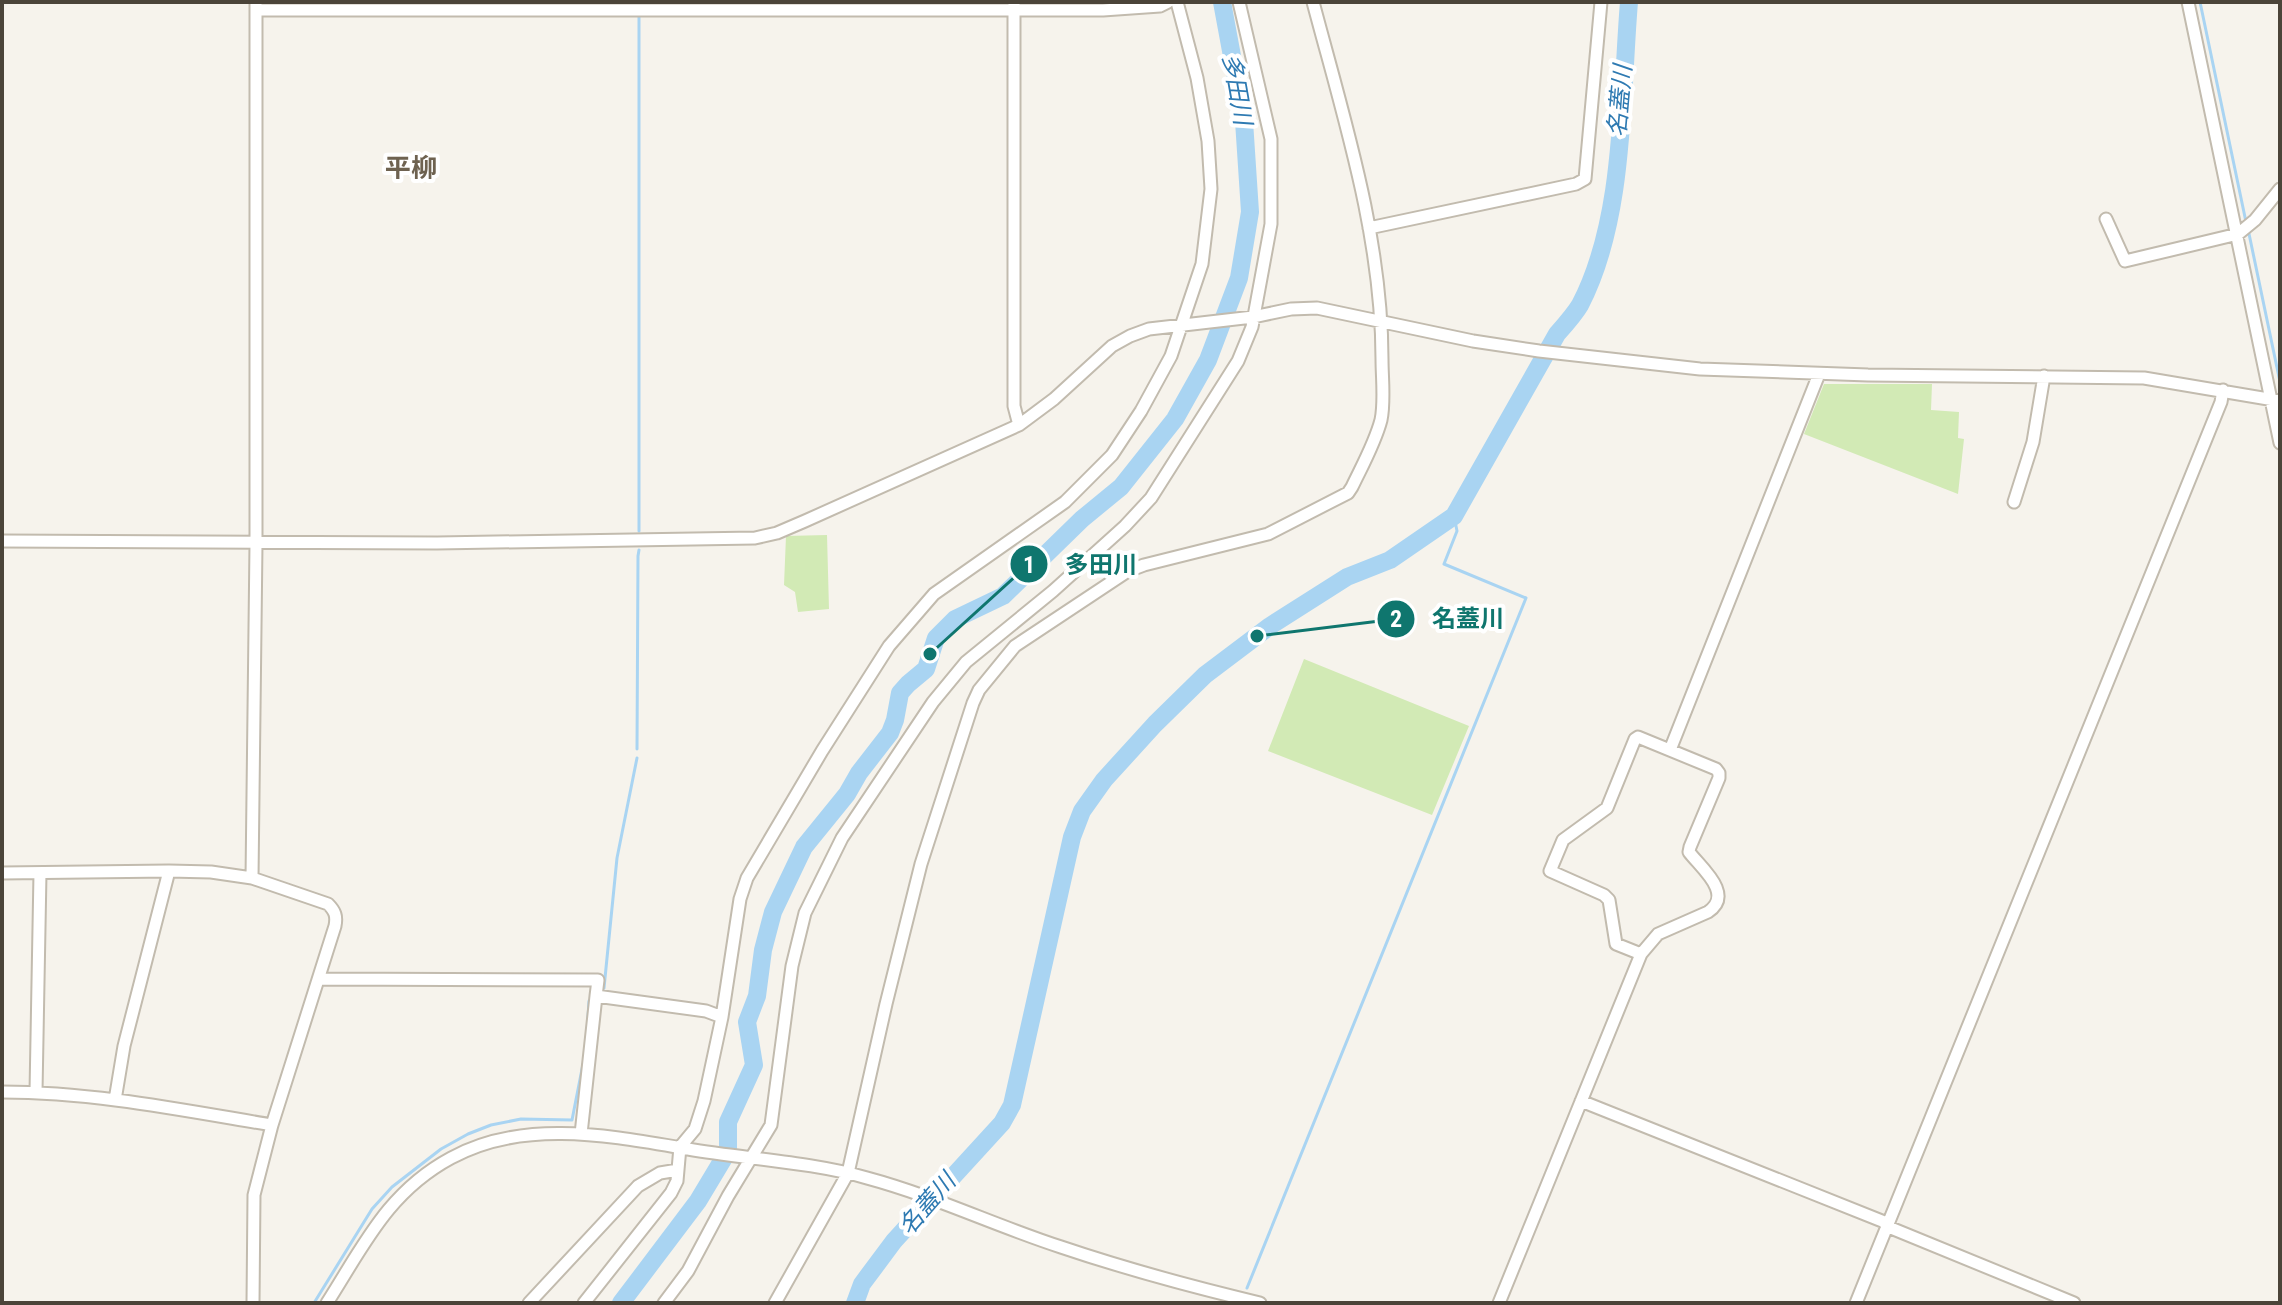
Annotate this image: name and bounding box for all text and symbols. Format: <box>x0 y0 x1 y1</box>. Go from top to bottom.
water label: 多田川 <box>1217 51 1258 130</box>
water label: 名蓋川 <box>1603 61 1637 138</box>
district label: 平柳 <box>385 153 437 183</box>
callout: 多田川 <box>1009 540 1153 588</box>
text: 1 <box>1023 551 1035 579</box>
text: 多田川 <box>1065 551 1137 579</box>
callout: 名蓋川 <box>1376 595 1520 643</box>
text: 2 <box>1390 605 1402 633</box>
text: 名蓋川 <box>1432 605 1504 633</box>
water label: 名蓋川 <box>893 1165 963 1240</box>

